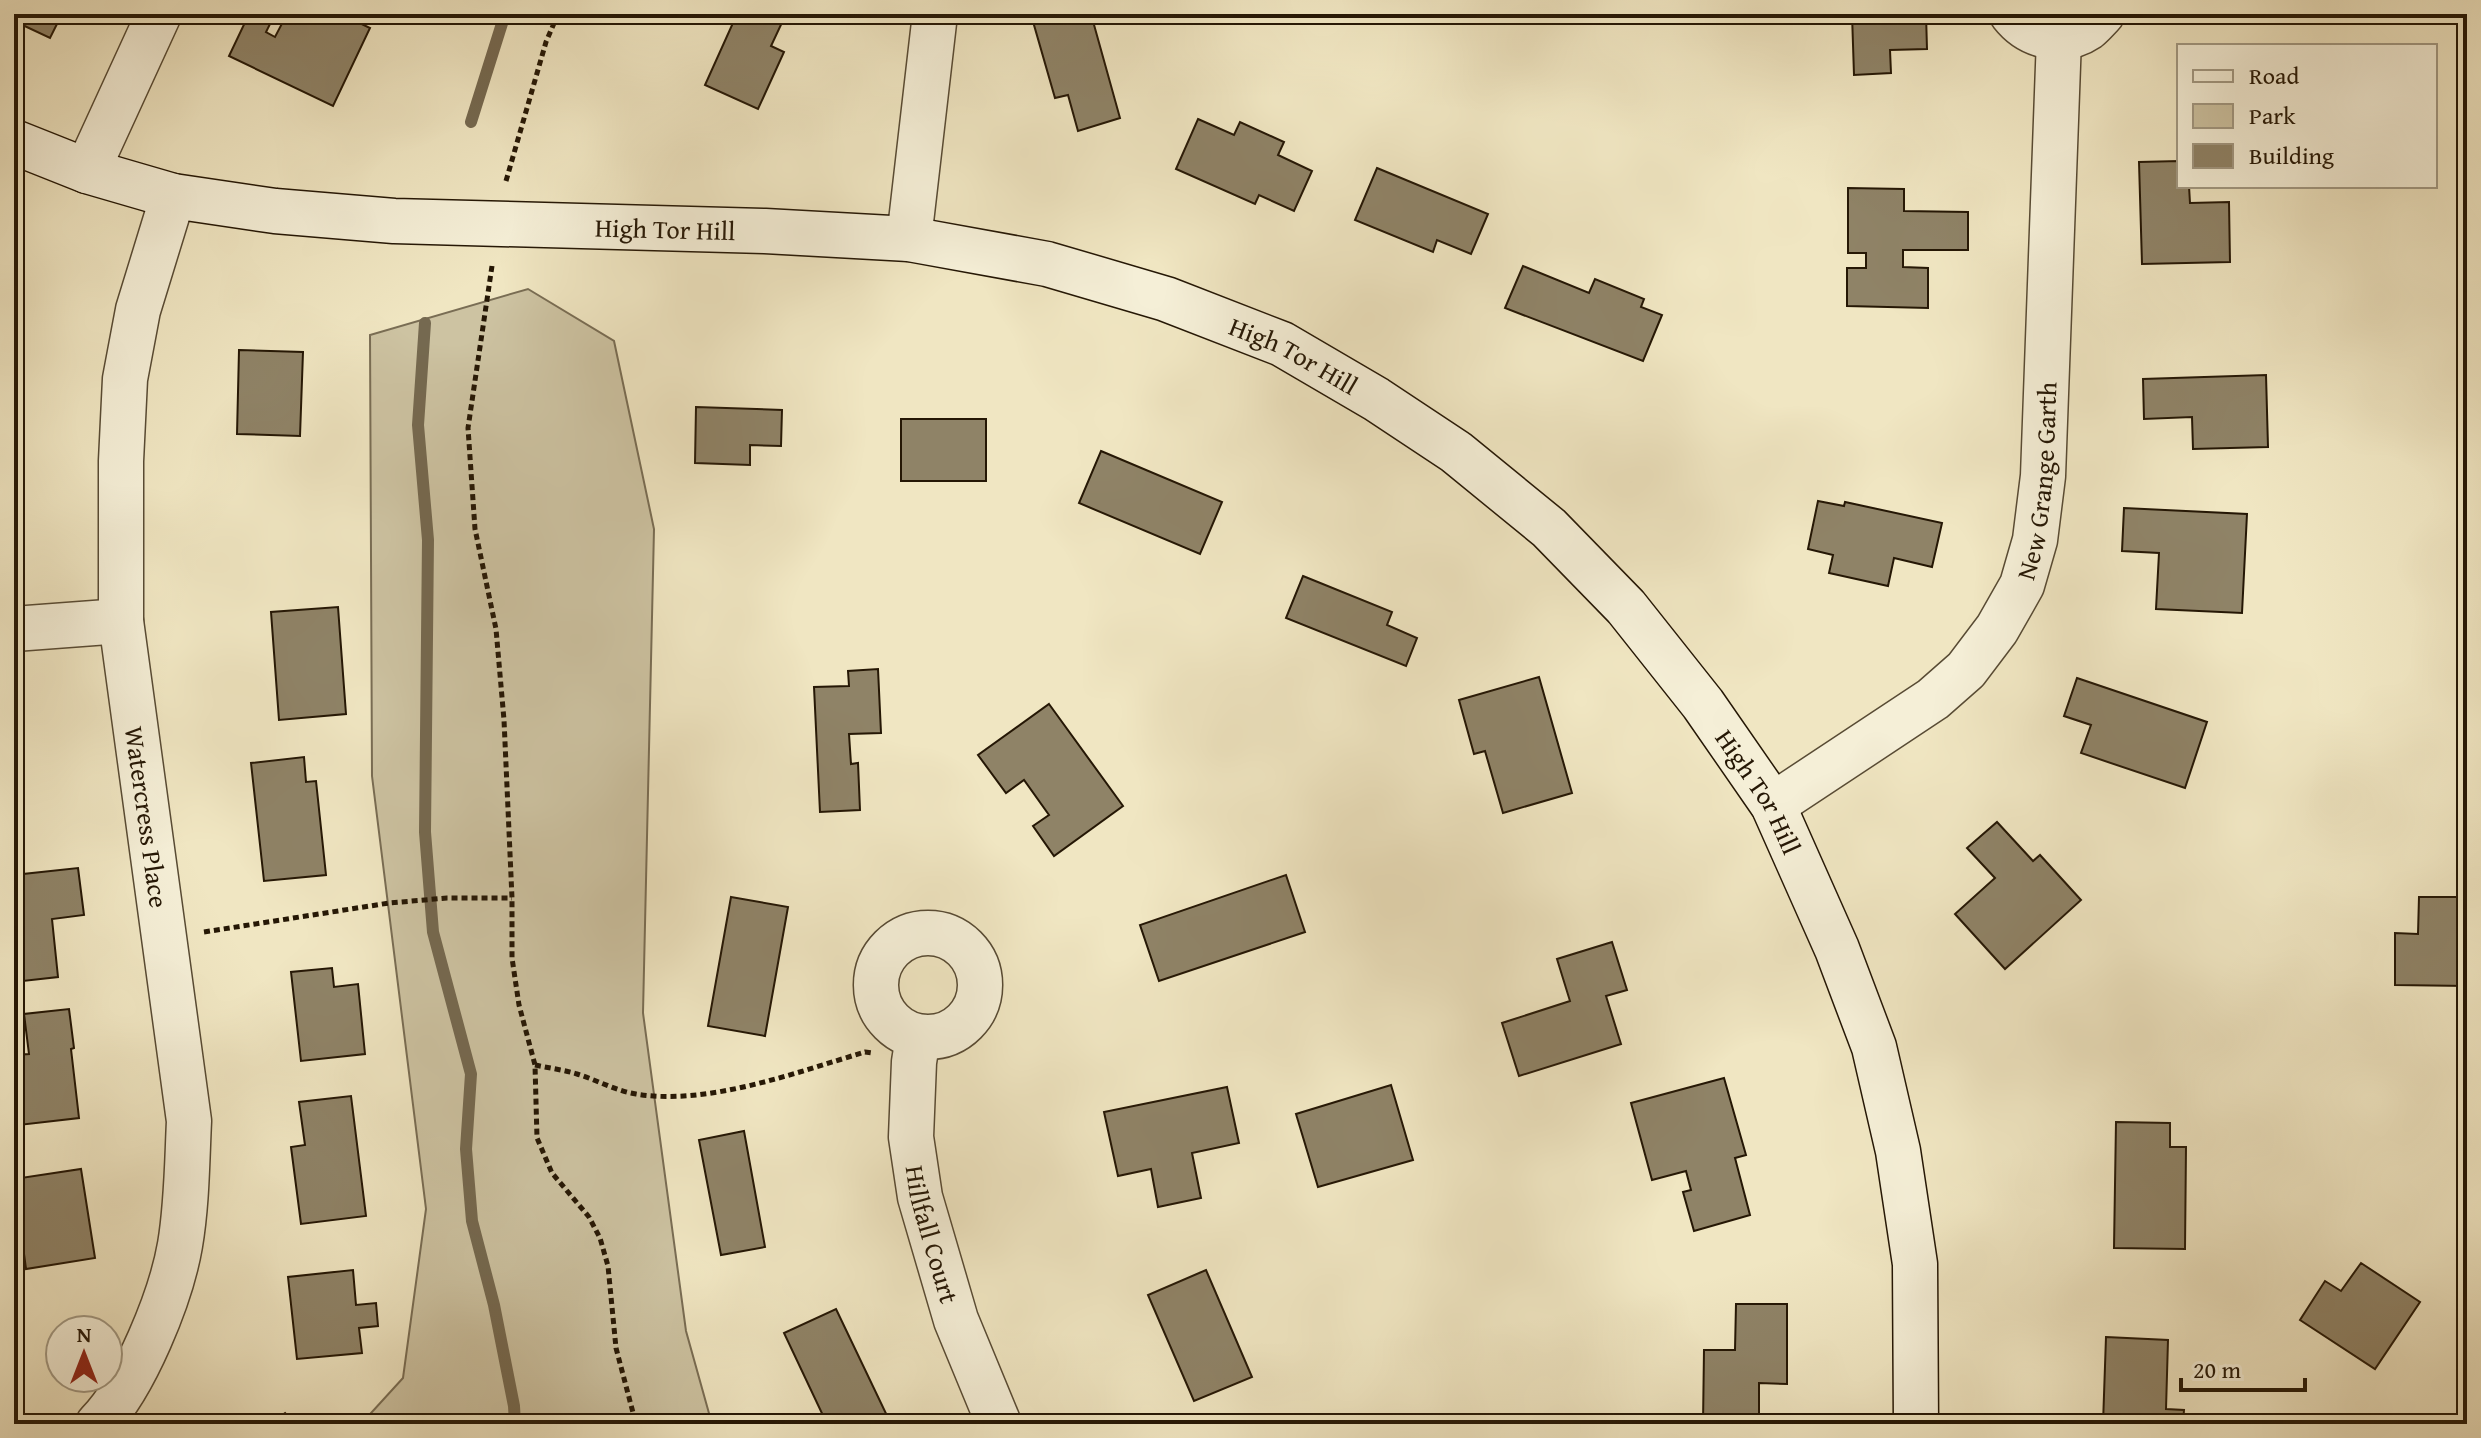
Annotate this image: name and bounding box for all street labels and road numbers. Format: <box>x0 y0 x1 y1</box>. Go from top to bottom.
street label: High Tor Hill <box>595 207 736 250</box>
street label: High Tor Hill <box>1224 306 1366 404</box>
street label: New Grange Garth <box>2005 381 2066 584</box>
street label: High Tor Hill <box>1706 721 1812 860</box>
street label: Watercress Place <box>115 724 179 910</box>
street label: Hillfall Court <box>896 1163 970 1308</box>

